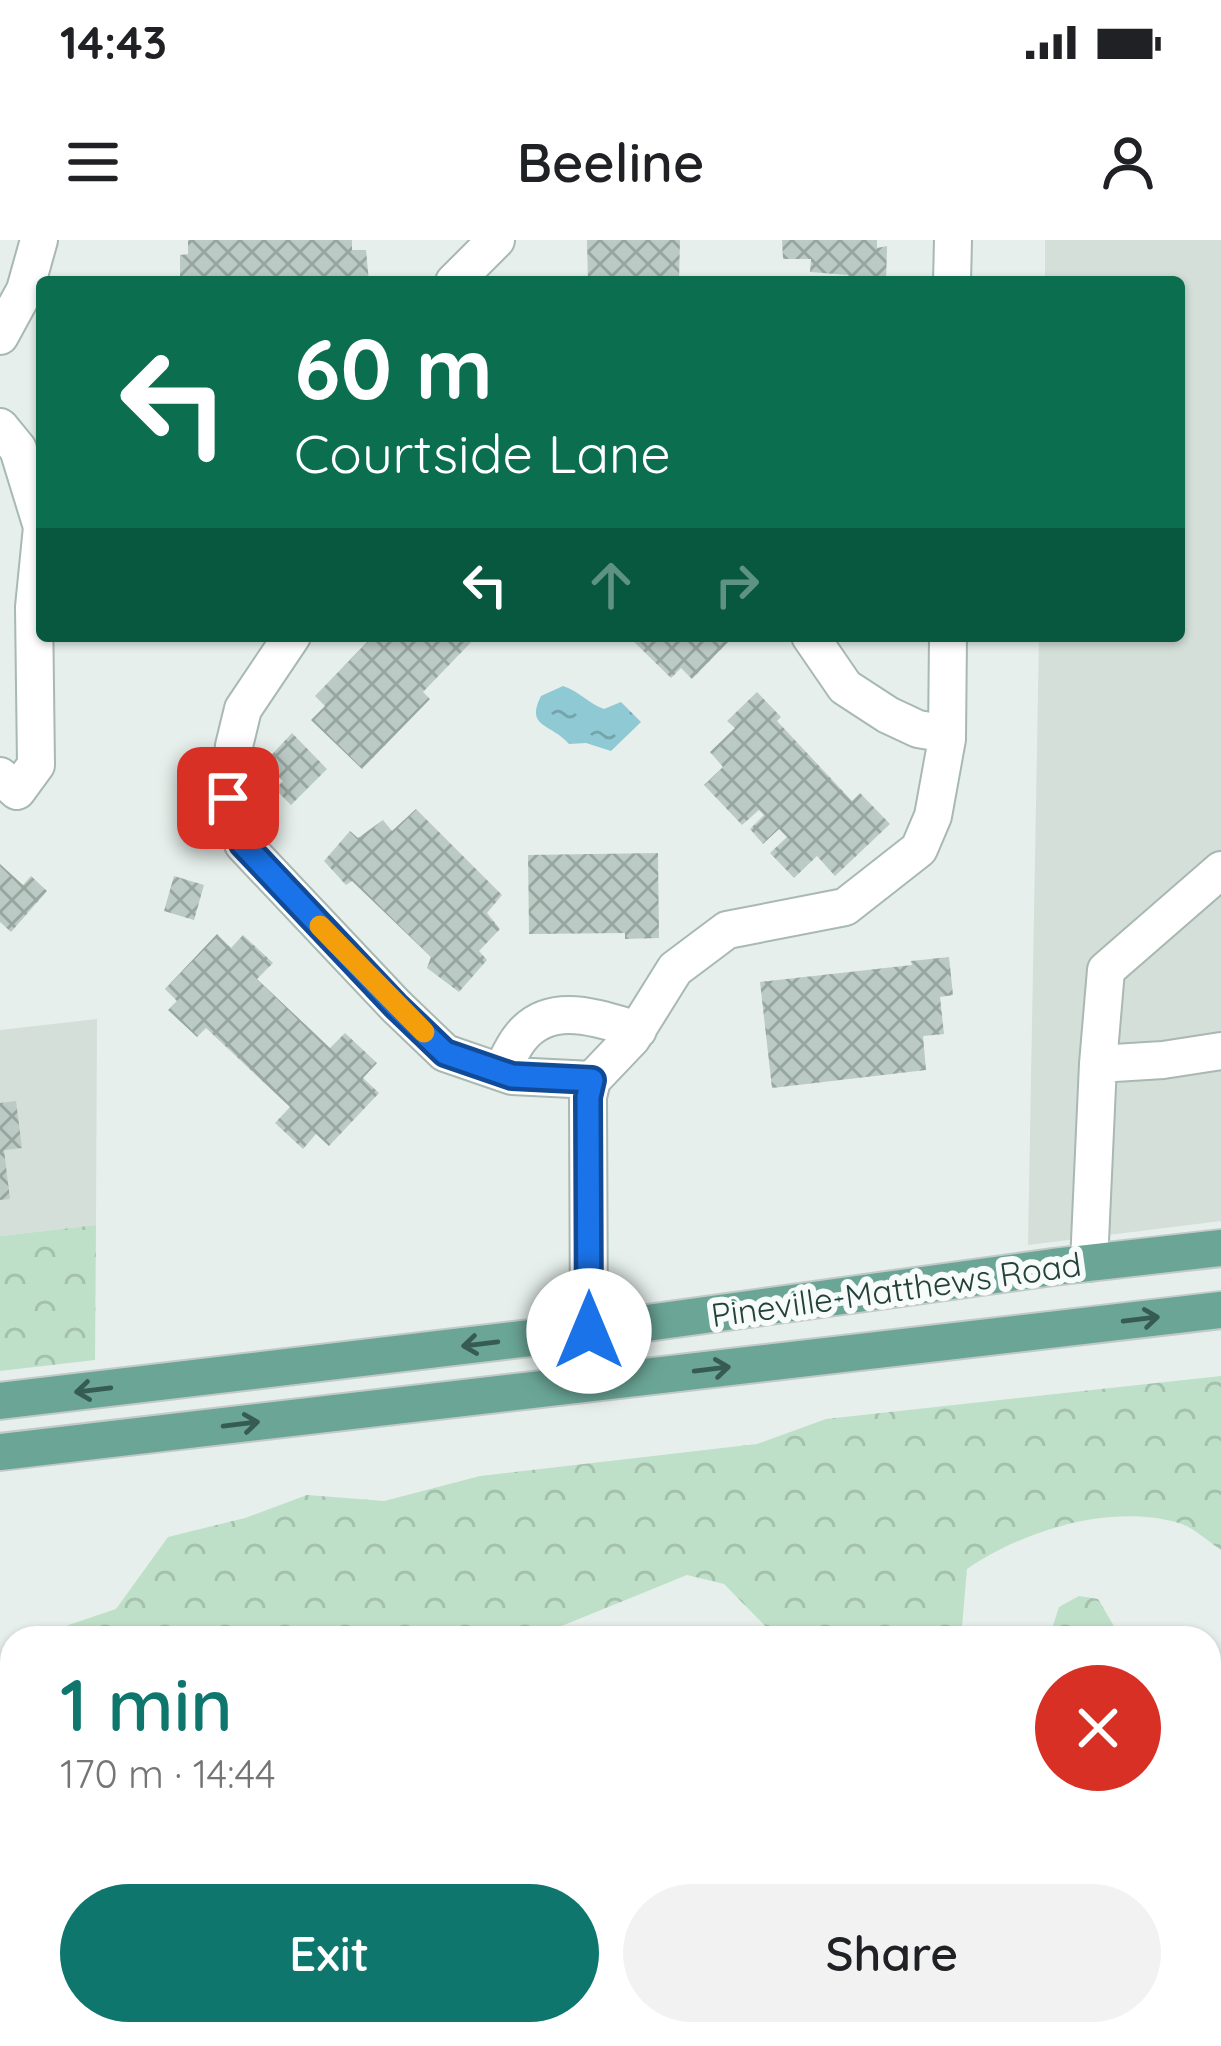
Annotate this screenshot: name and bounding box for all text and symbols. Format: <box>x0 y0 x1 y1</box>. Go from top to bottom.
text: 14:43 <box>60 14 167 70</box>
text: Beeline <box>517 128 704 196</box>
icon: menu <box>60 129 126 195</box>
icon: person <box>1095 129 1161 195</box>
text: 60 m <box>294 315 493 420</box>
icon: left <box>96 324 252 480</box>
text: Courtside Lane <box>294 419 671 487</box>
icon: left <box>452 552 518 618</box>
icon: ahead <box>578 552 644 618</box>
icon: right <box>704 552 770 618</box>
pin <box>177 747 279 849</box>
icon: arrive <box>195 765 261 831</box>
street label: Pineville-Matthews Road <box>708 1243 1084 1335</box>
position arrow <box>526 1268 652 1394</box>
one-way arrow <box>1121 1308 1160 1330</box>
one-way arrow <box>461 1334 500 1356</box>
one-way arrow <box>692 1358 731 1380</box>
one-way arrow <box>74 1379 113 1401</box>
one-way arrow <box>221 1412 260 1434</box>
text: 1 min <box>60 1659 233 1749</box>
button: close <box>1035 1665 1161 1791</box>
text: 170 m · 14:44 <box>60 1749 276 1798</box>
button: Exit <box>60 1884 599 2022</box>
button: Share <box>623 1884 1161 2022</box>

